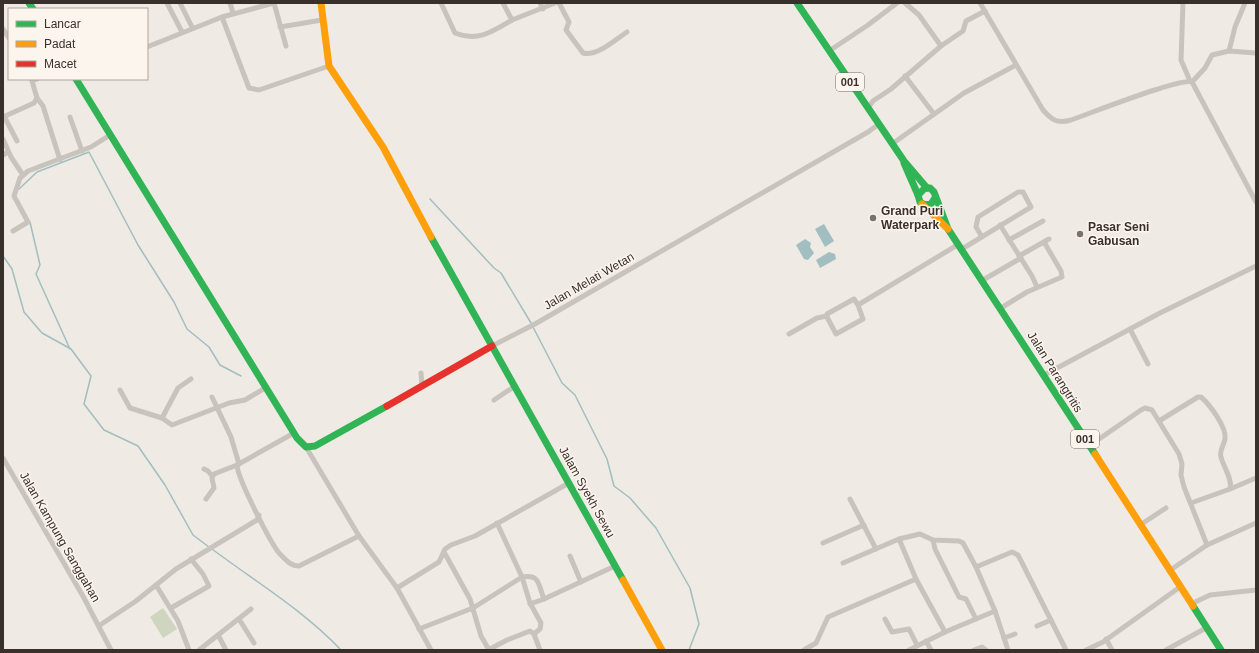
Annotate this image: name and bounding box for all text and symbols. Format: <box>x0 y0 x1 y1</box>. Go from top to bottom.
legend <box>8 8 148 80</box>
text: Lancar <box>44 17 81 31</box>
text: Padat <box>44 37 76 51</box>
text: Macet <box>44 57 77 71</box>
road number: 001 <box>836 73 864 91</box>
place label: Grand Puri Waterpark <box>881 204 943 232</box>
marker: Grand Puri Waterpark <box>868 213 878 223</box>
place label: Pasar Seni Gabusan <box>1088 220 1149 248</box>
marker: Pasar Seni Gabusan <box>1075 229 1085 239</box>
street label: Jalan Melati Wetan <box>541 249 637 313</box>
street label: Jalan Parangtritis <box>1024 329 1086 415</box>
road number: 001 <box>1071 430 1099 448</box>
street label: Jalam Syekh Sewu <box>556 444 618 540</box>
street label: Jalan Kampung Sanggahan <box>17 469 103 605</box>

